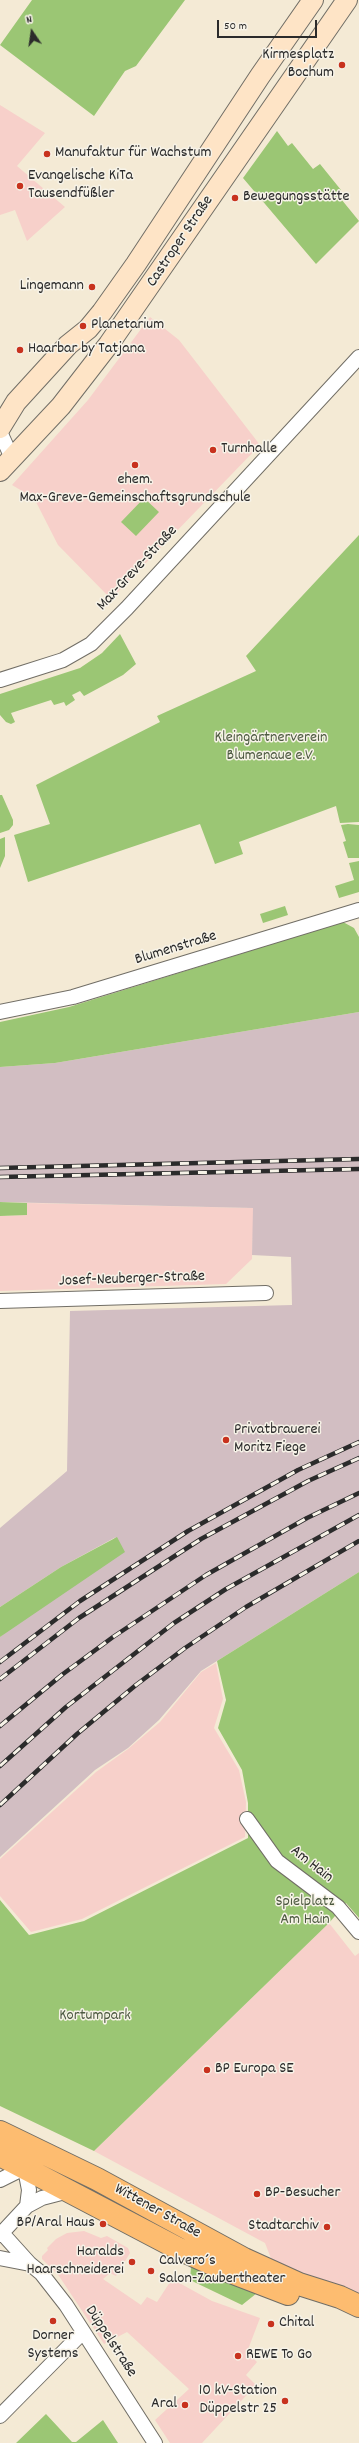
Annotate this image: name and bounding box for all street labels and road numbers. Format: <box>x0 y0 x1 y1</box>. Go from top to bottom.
street label: Castroper Straße <box>143 193 219 291</box>
street label: Max-Greve-Straße <box>94 522 182 616</box>
street label: Blumenstraße <box>133 927 219 971</box>
street label: Josef-Neuberger-Straße <box>59 1268 205 1292</box>
street label: Am Hain <box>286 1842 336 1888</box>
street label: Wittener Straße <box>110 2180 204 2244</box>
street label: Düppelstraße <box>80 2303 140 2381</box>

